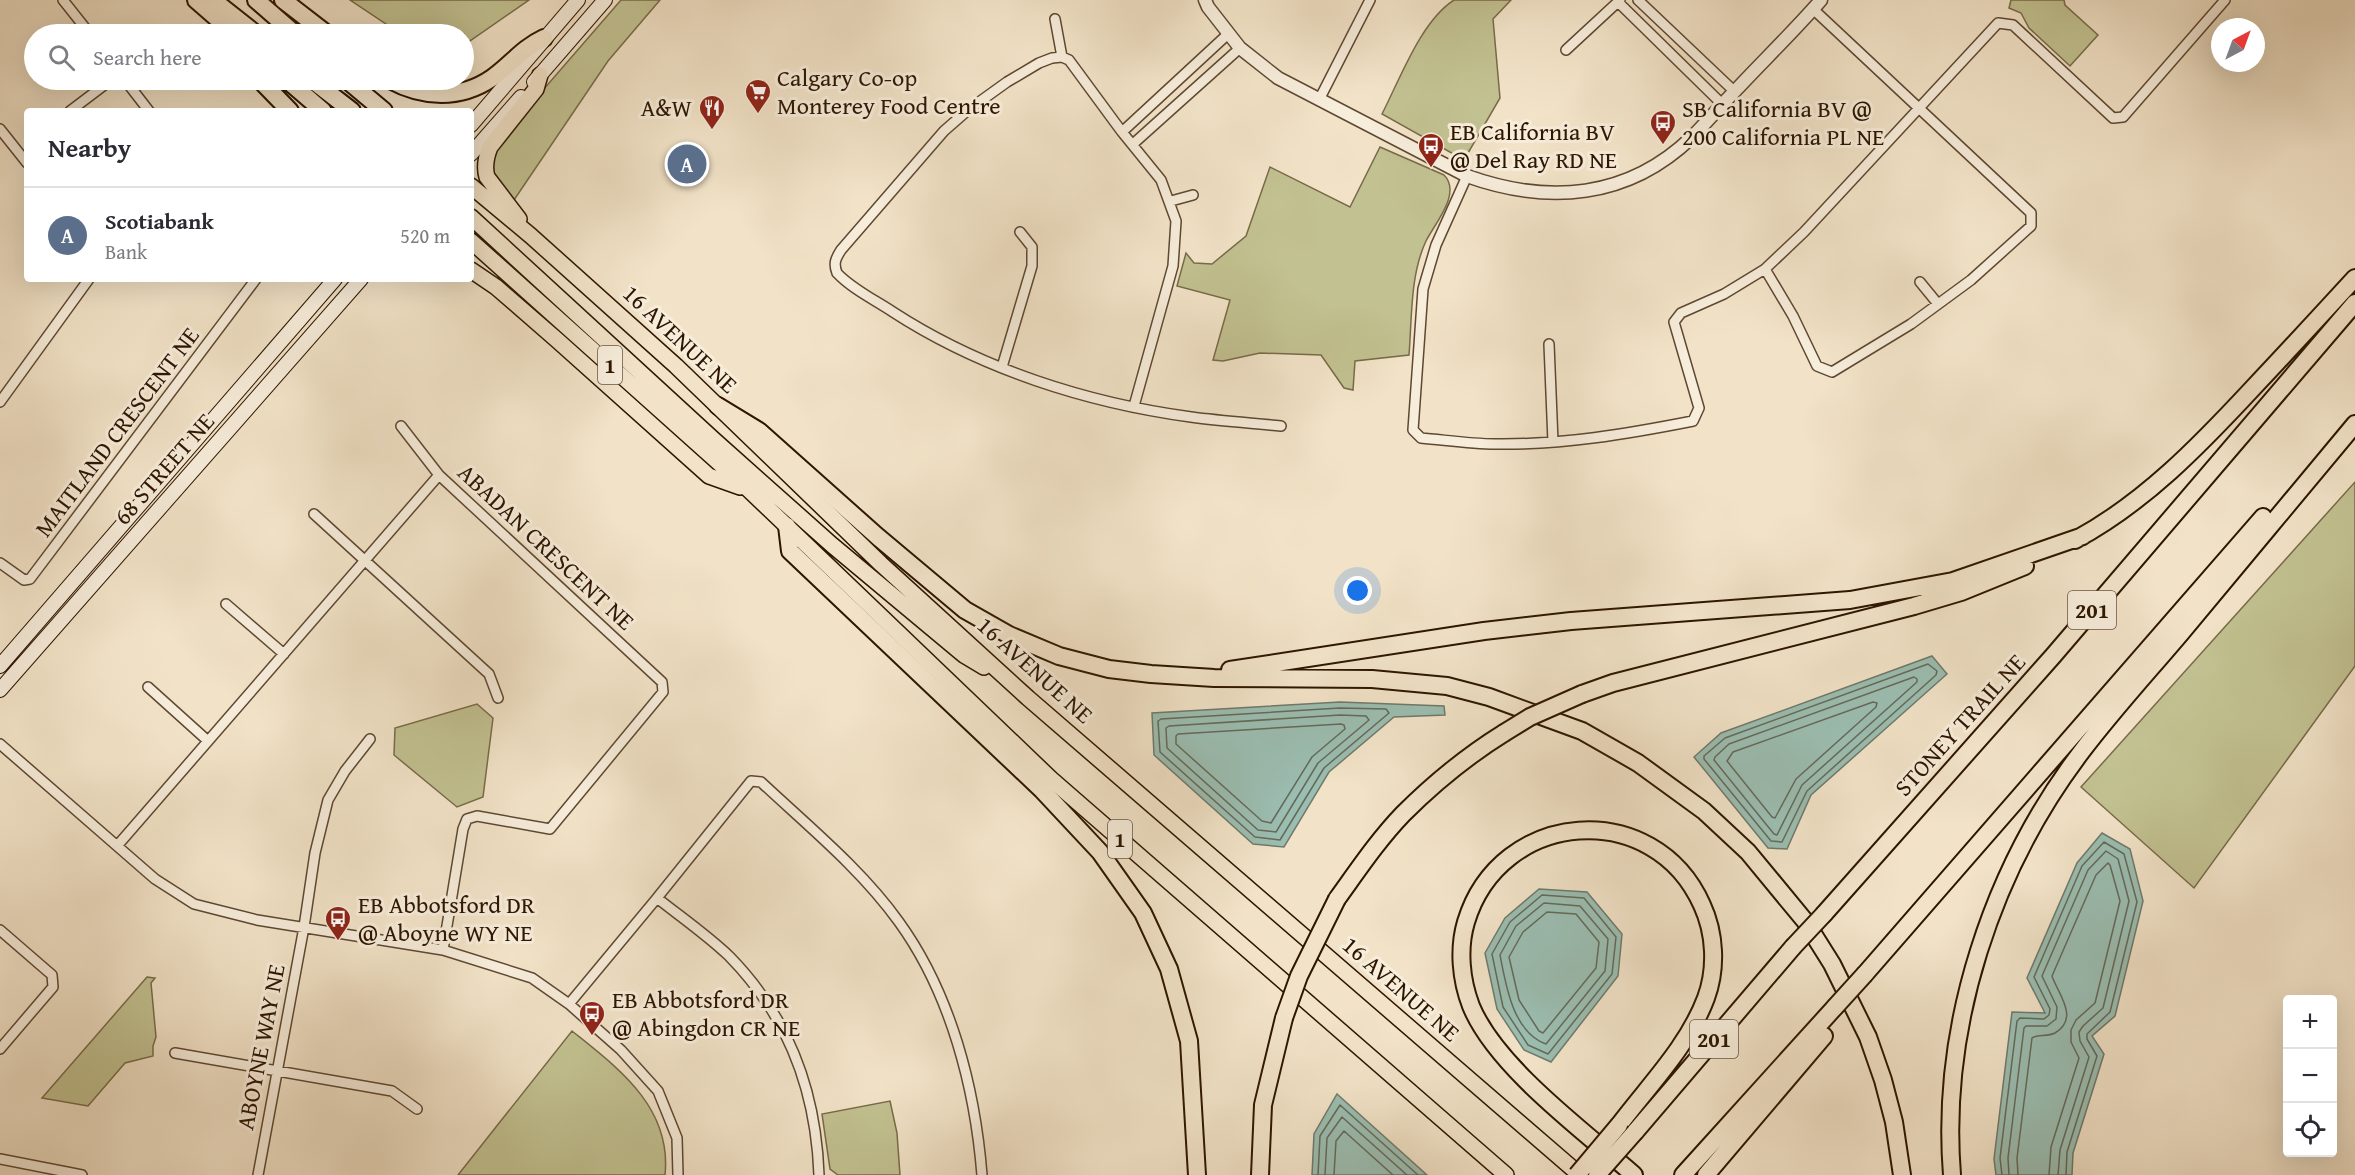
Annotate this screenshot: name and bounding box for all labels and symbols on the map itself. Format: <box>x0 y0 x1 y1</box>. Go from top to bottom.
north arrow <box>2211 18 2265 72</box>
place label: Calgary Co-op Monterey Food Centre <box>777 60 1001 123</box>
supermarket icon: Calgary Co-op Monterey Food Centre <box>743 77 773 115</box>
place label: A&W <box>641 90 693 125</box>
place label: SB California BV @ 200 California PL NE <box>1682 91 1884 154</box>
restaurant icon: A&W <box>697 93 727 131</box>
bus stop icon: SB California BV @ 200 California PL NE <box>1648 108 1678 146</box>
place label: EB California BV @ Del Ray RD NE <box>1450 114 1617 177</box>
bus stop icon: EB California BV @ Del Ray RD NE <box>1416 131 1446 169</box>
pin: A <box>668 142 706 186</box>
street label: 16 AVENUE NE <box>615 276 746 401</box>
street label: MAITLAND CRESCENT NE <box>26 319 207 544</box>
road number: 1 <box>598 346 622 384</box>
street label: 68 STREET NE <box>105 405 222 532</box>
street label: ABADAN CRESCENT NE <box>450 455 642 638</box>
your location <box>1343 576 1372 605</box>
road number: 201 <box>2068 591 2116 629</box>
street label: 16 AVENUE NE <box>969 608 1101 731</box>
street label: STONEY TRAIL NE <box>1886 646 2033 804</box>
road number: 1 <box>1108 820 1132 858</box>
place label: EB Abbotsford DR @ Aboyne WY NE <box>358 887 535 950</box>
bus stop icon: EB Abbotsford DR @ Aboyne WY NE <box>323 904 353 942</box>
street label: 16 AVENUE NE <box>1335 928 1468 1050</box>
street label: ABOYNE WAY NE <box>227 961 294 1133</box>
place label: EB Abbotsford DR @ Abingdon CR NE <box>612 982 800 1045</box>
bus stop icon: EB Abbotsford DR @ Abingdon CR NE <box>577 999 607 1037</box>
road number: 201 <box>1690 1020 1738 1058</box>

